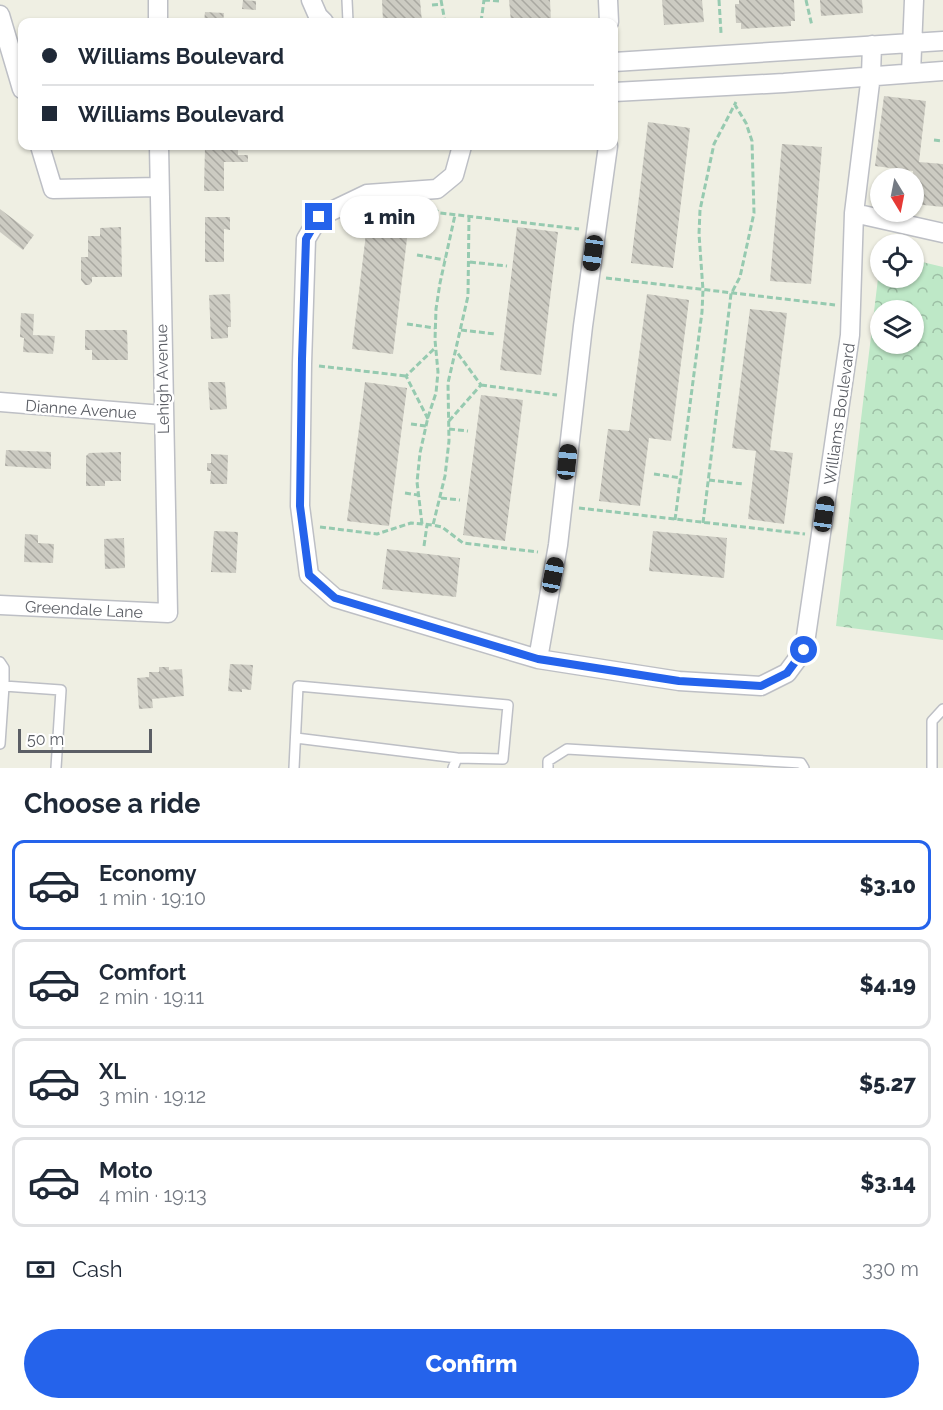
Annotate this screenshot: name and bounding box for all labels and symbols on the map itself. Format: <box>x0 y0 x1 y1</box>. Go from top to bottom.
north arrow <box>870 168 924 222</box>
callout: 1 min <box>340 196 439 238</box>
route end <box>305 203 332 230</box>
car <box>582 234 604 272</box>
street label: Lehigh Avenue <box>152 324 173 434</box>
street label: Williams Boulevard <box>820 342 859 486</box>
street label: Dianne Avenue <box>25 396 137 423</box>
car <box>556 443 578 481</box>
car <box>813 495 835 533</box>
car <box>541 556 565 594</box>
street label: Greendale Lane <box>24 597 143 622</box>
route start <box>790 636 817 663</box>
scale bar <box>18 726 152 754</box>

